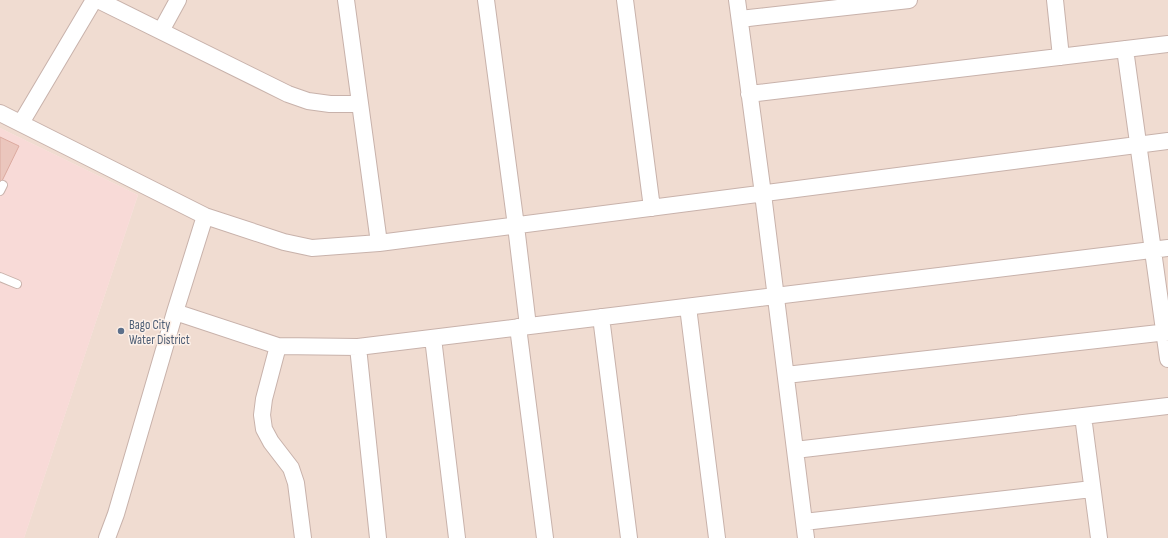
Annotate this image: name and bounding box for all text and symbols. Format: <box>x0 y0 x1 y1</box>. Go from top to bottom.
place label: Bago City Water District <box>129 317 190 348</box>
marker: Bago City Water District <box>116 326 126 336</box>

